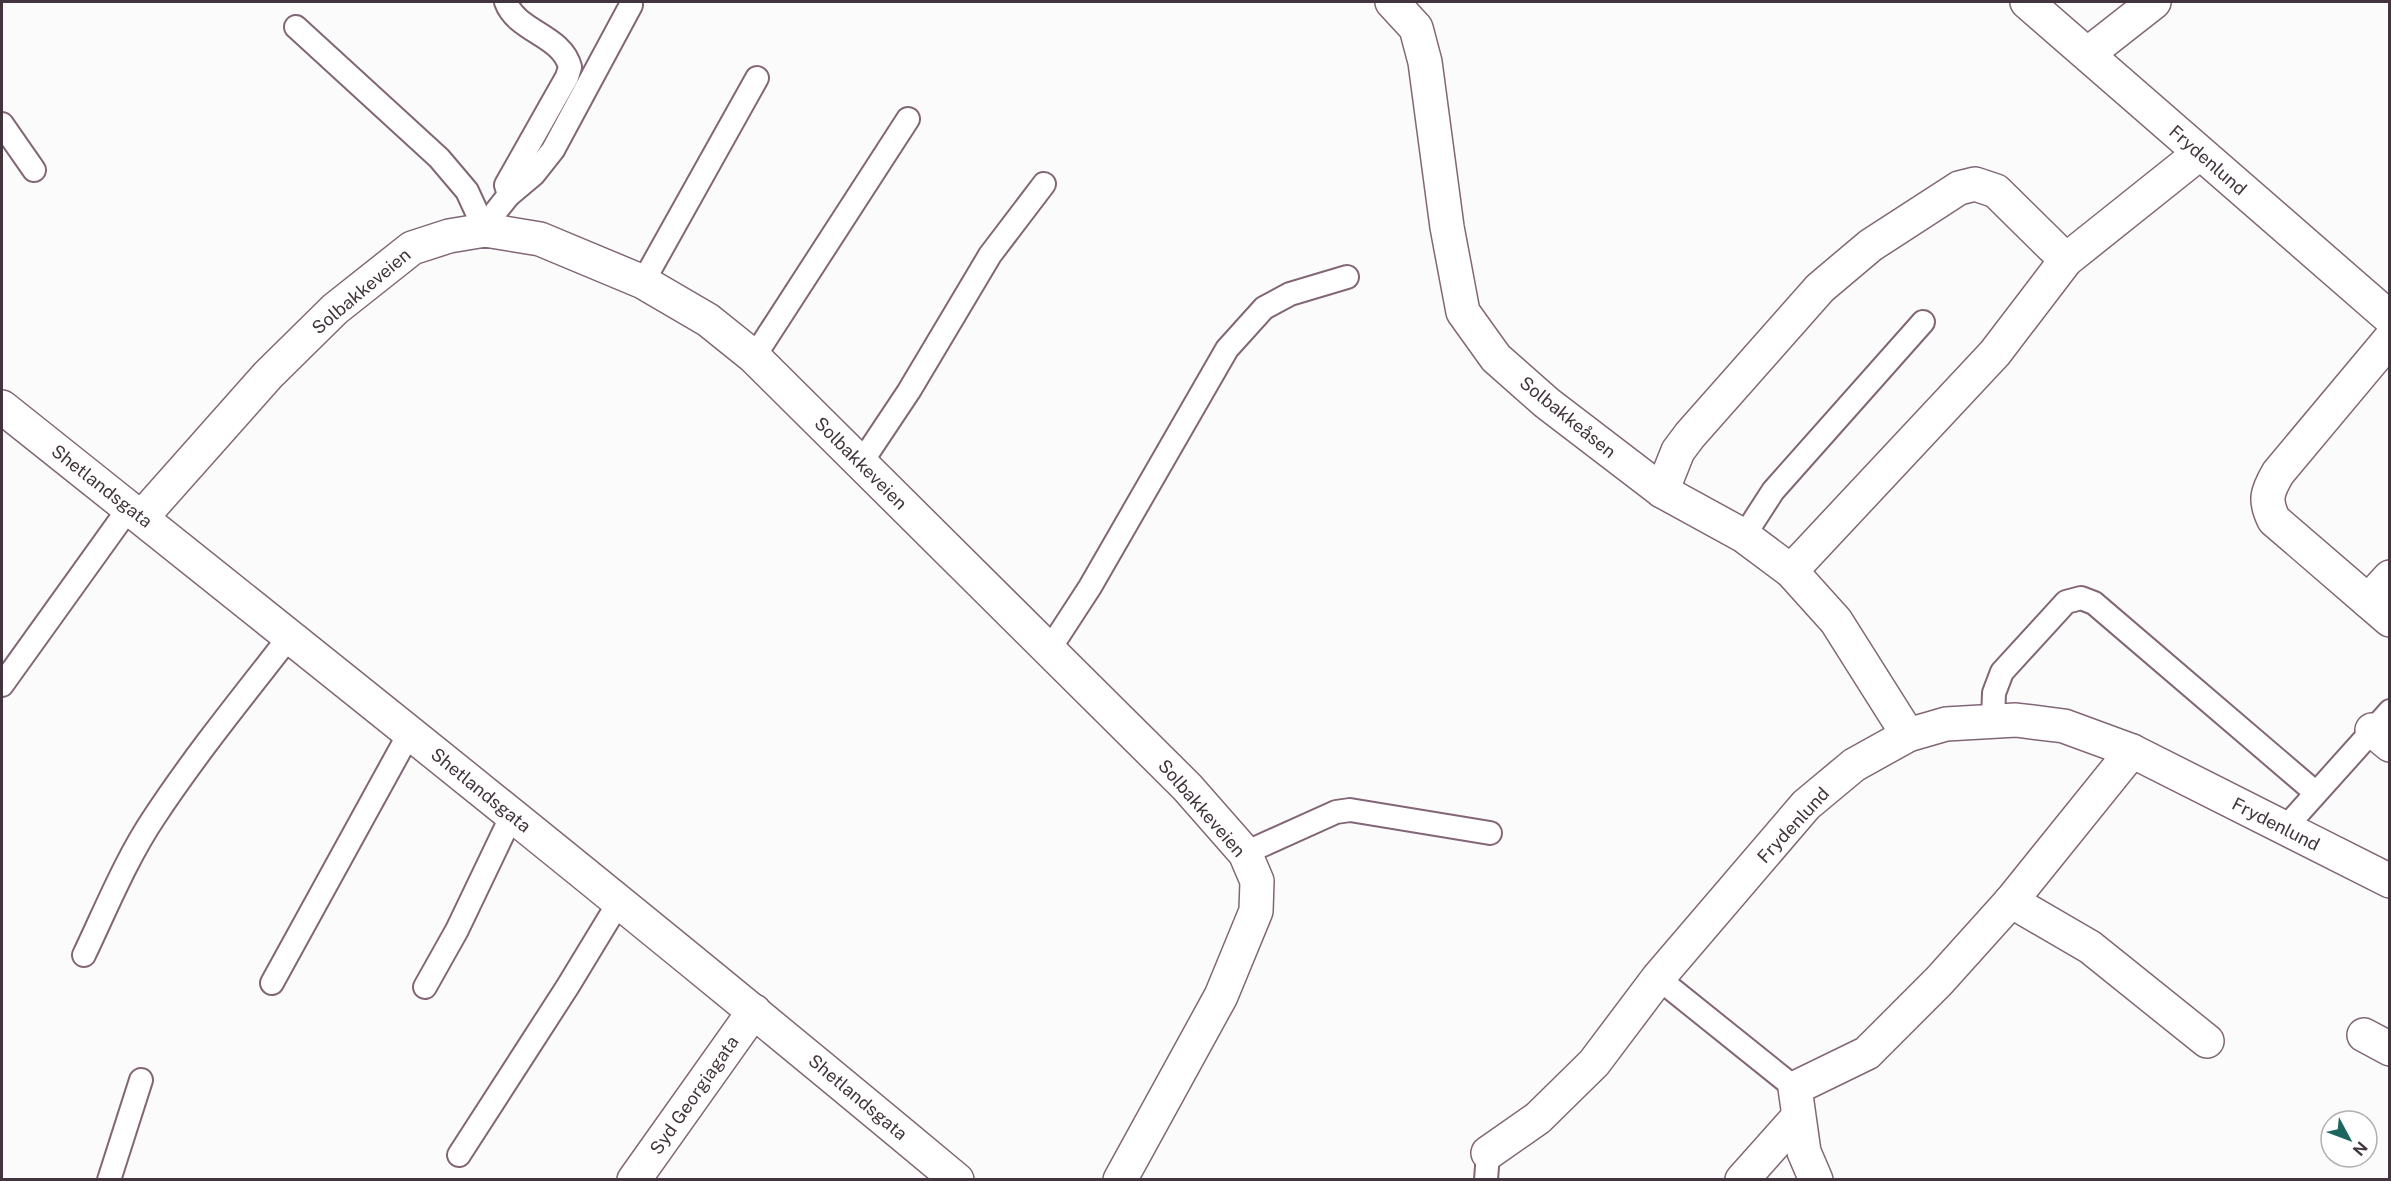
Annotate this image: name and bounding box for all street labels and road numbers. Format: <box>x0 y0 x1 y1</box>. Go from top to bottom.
street label: Frydenlund <box>2165 121 2251 199</box>
street label: Solbakkeveien <box>307 244 415 338</box>
street label: Solbakkeåsen <box>1516 372 1620 462</box>
street label: Solbakkeveien <box>810 412 912 514</box>
street label: Shetlandsgata <box>47 440 157 532</box>
street label: Shetlandsgata <box>427 743 535 837</box>
street label: Solbakkeveien <box>1154 755 1250 861</box>
street label: Frydenlund <box>1753 783 1833 867</box>
street label: Frydenlund <box>2229 793 2323 855</box>
street label: Syd Georgiagata <box>645 1032 743 1158</box>
street label: Shetlandsgata <box>804 1050 912 1144</box>

